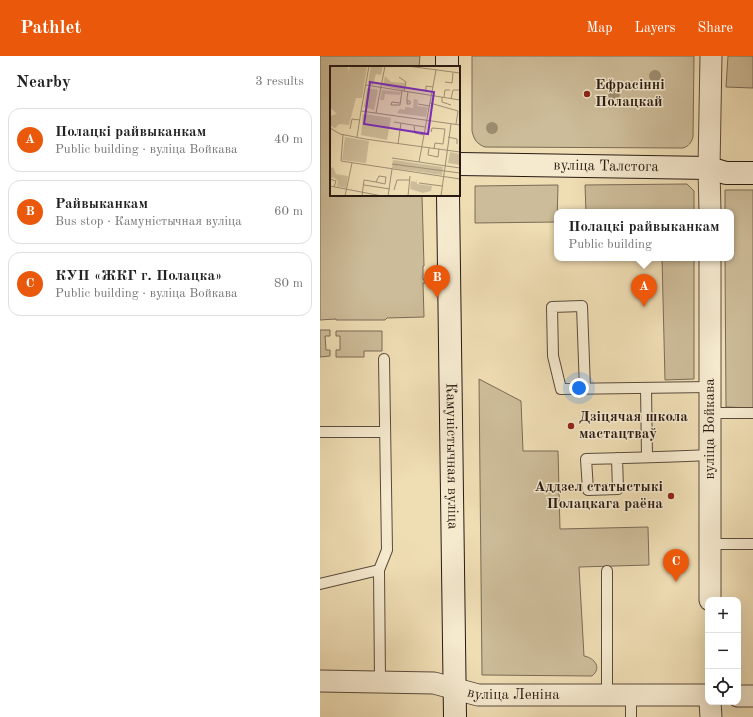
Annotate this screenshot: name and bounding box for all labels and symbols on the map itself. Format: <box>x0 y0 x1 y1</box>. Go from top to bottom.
inset map <box>330 66 460 196</box>
place label: Ефрасінні Полацкай <box>595 78 665 110</box>
marker: Ефрасінні Полацкай <box>582 89 592 99</box>
street label: вуліца Талстога <box>553 158 659 175</box>
pin: B <box>424 265 450 298</box>
pin: A <box>631 274 657 307</box>
your location <box>569 378 589 398</box>
street label: вуліца Войкава <box>703 378 718 480</box>
street label: Камуністычная вуліца <box>443 382 460 530</box>
place label: Дзіцячая школа мастацтваў <box>579 410 688 442</box>
marker: Дзіцячая школа мастацтваў <box>566 421 576 431</box>
place label: Аддзел статыстыкі Полацкага раёна <box>534 480 663 512</box>
marker: Аддзел статыстыкі Полацкага раёна <box>666 491 676 501</box>
pin: C <box>663 549 689 582</box>
street label: вуліца Леніна <box>466 685 560 703</box>

